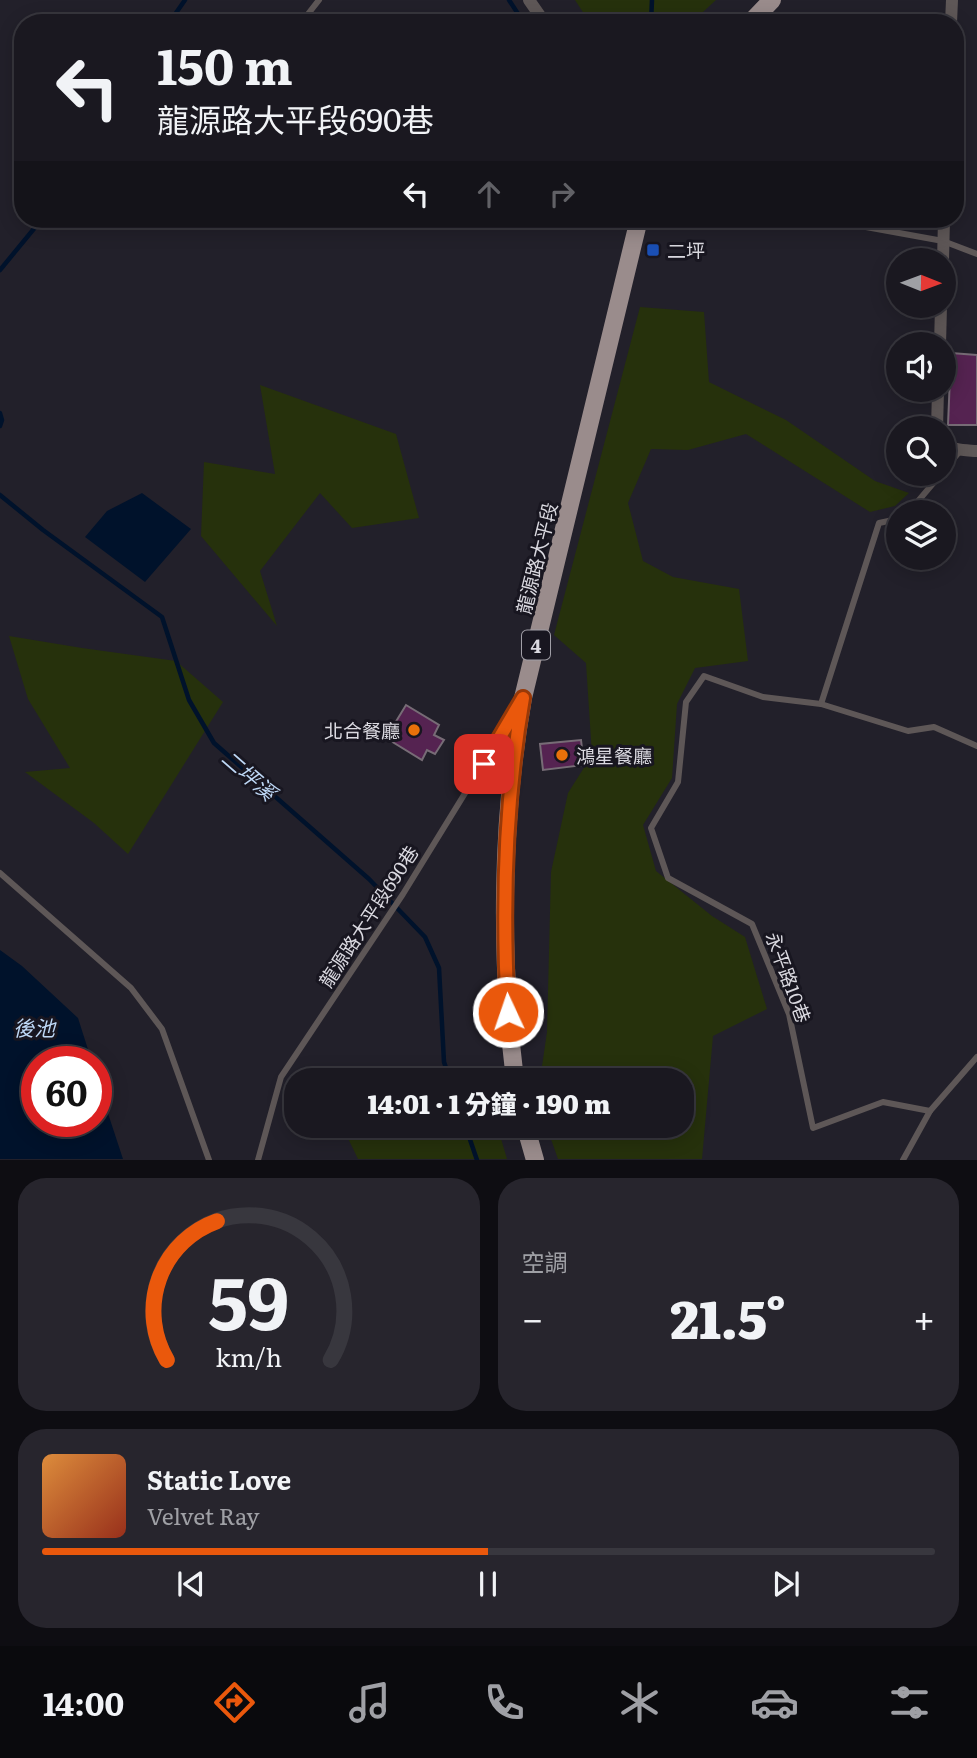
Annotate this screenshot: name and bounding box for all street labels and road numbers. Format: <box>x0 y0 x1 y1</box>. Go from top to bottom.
street label: 龍源路大平段 <box>509 499 563 617</box>
road number: 4 <box>522 630 550 660</box>
street label: 龍源路大平段690巷 <box>312 840 424 992</box>
street label: 永平路10巷 <box>760 928 818 1026</box>

